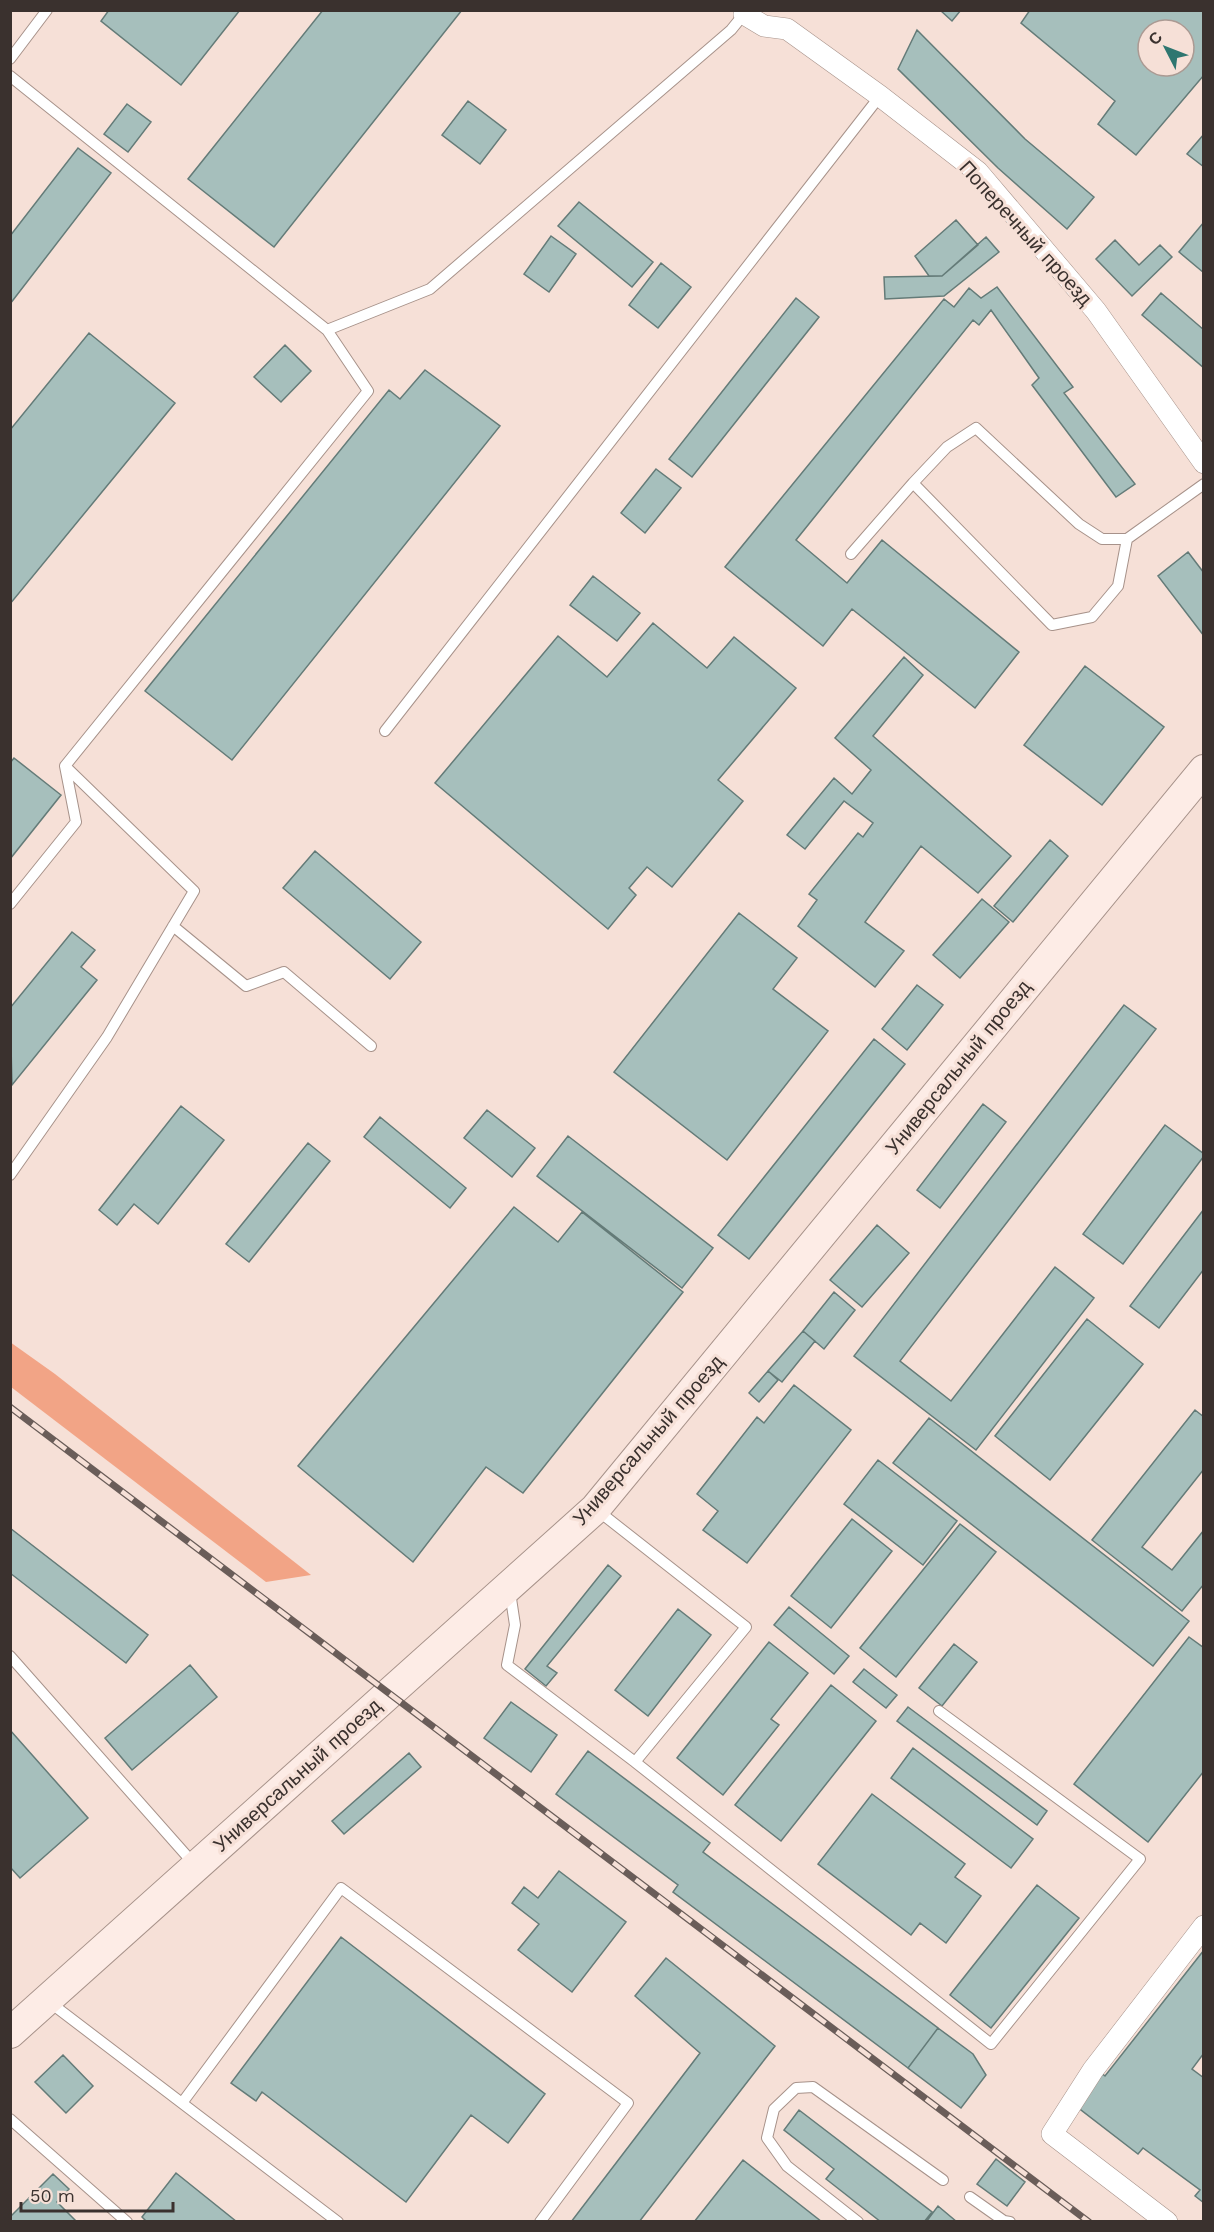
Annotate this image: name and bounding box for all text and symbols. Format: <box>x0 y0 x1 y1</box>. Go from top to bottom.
north arrow <box>1136 18 1196 78</box>
text: С <box>1144 27 1166 49</box>
street label: Поперечный проезд <box>955 155 1098 311</box>
street label: Универсальный проезд <box>880 975 1036 1159</box>
street label: Универсальный проезд <box>568 1350 729 1530</box>
street label: Универсальный проезд <box>208 1693 386 1857</box>
scale bar <box>21 2175 172 2213</box>
text: 50 m <box>30 2185 75 2206</box>

